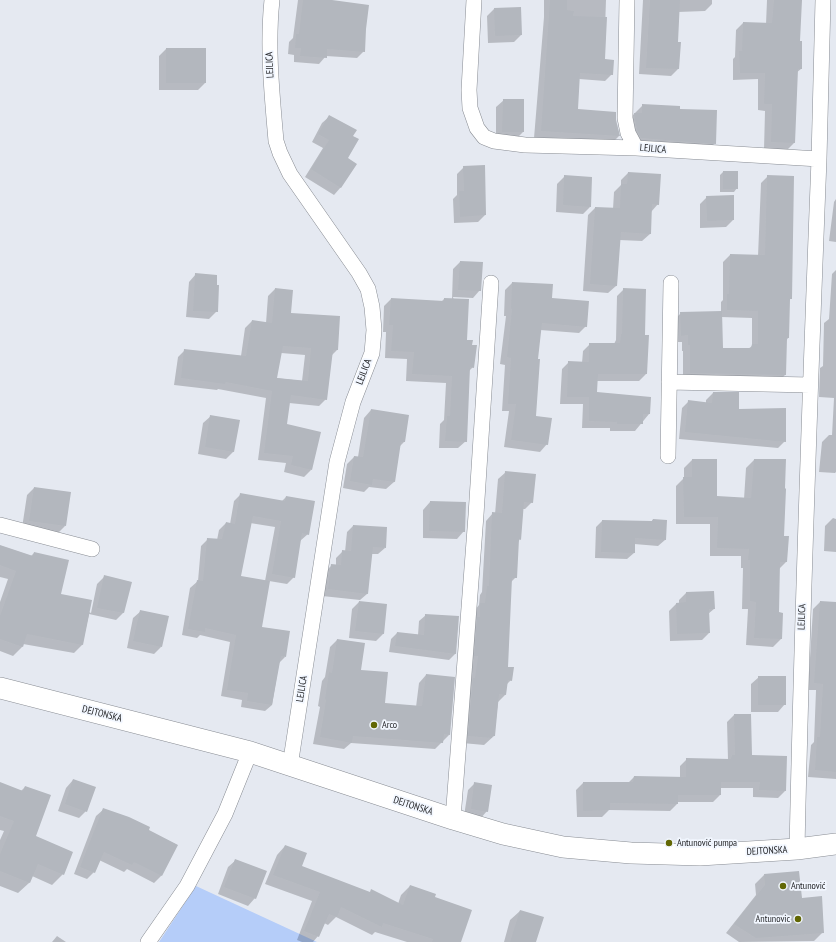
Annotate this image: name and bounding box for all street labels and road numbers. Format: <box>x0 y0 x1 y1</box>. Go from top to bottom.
street label: LEJLICA <box>263 52 277 78</box>
street label: LEJLICA <box>639 142 667 156</box>
street label: LEJLICA <box>354 358 374 386</box>
street label: LEJLICA <box>796 604 808 630</box>
street label: LEJLICA <box>294 675 310 703</box>
street label: DEJTONSKA <box>81 703 123 725</box>
street label: DEJTONSKA <box>392 794 434 818</box>
street label: DEJTONSKA <box>746 844 788 858</box>

